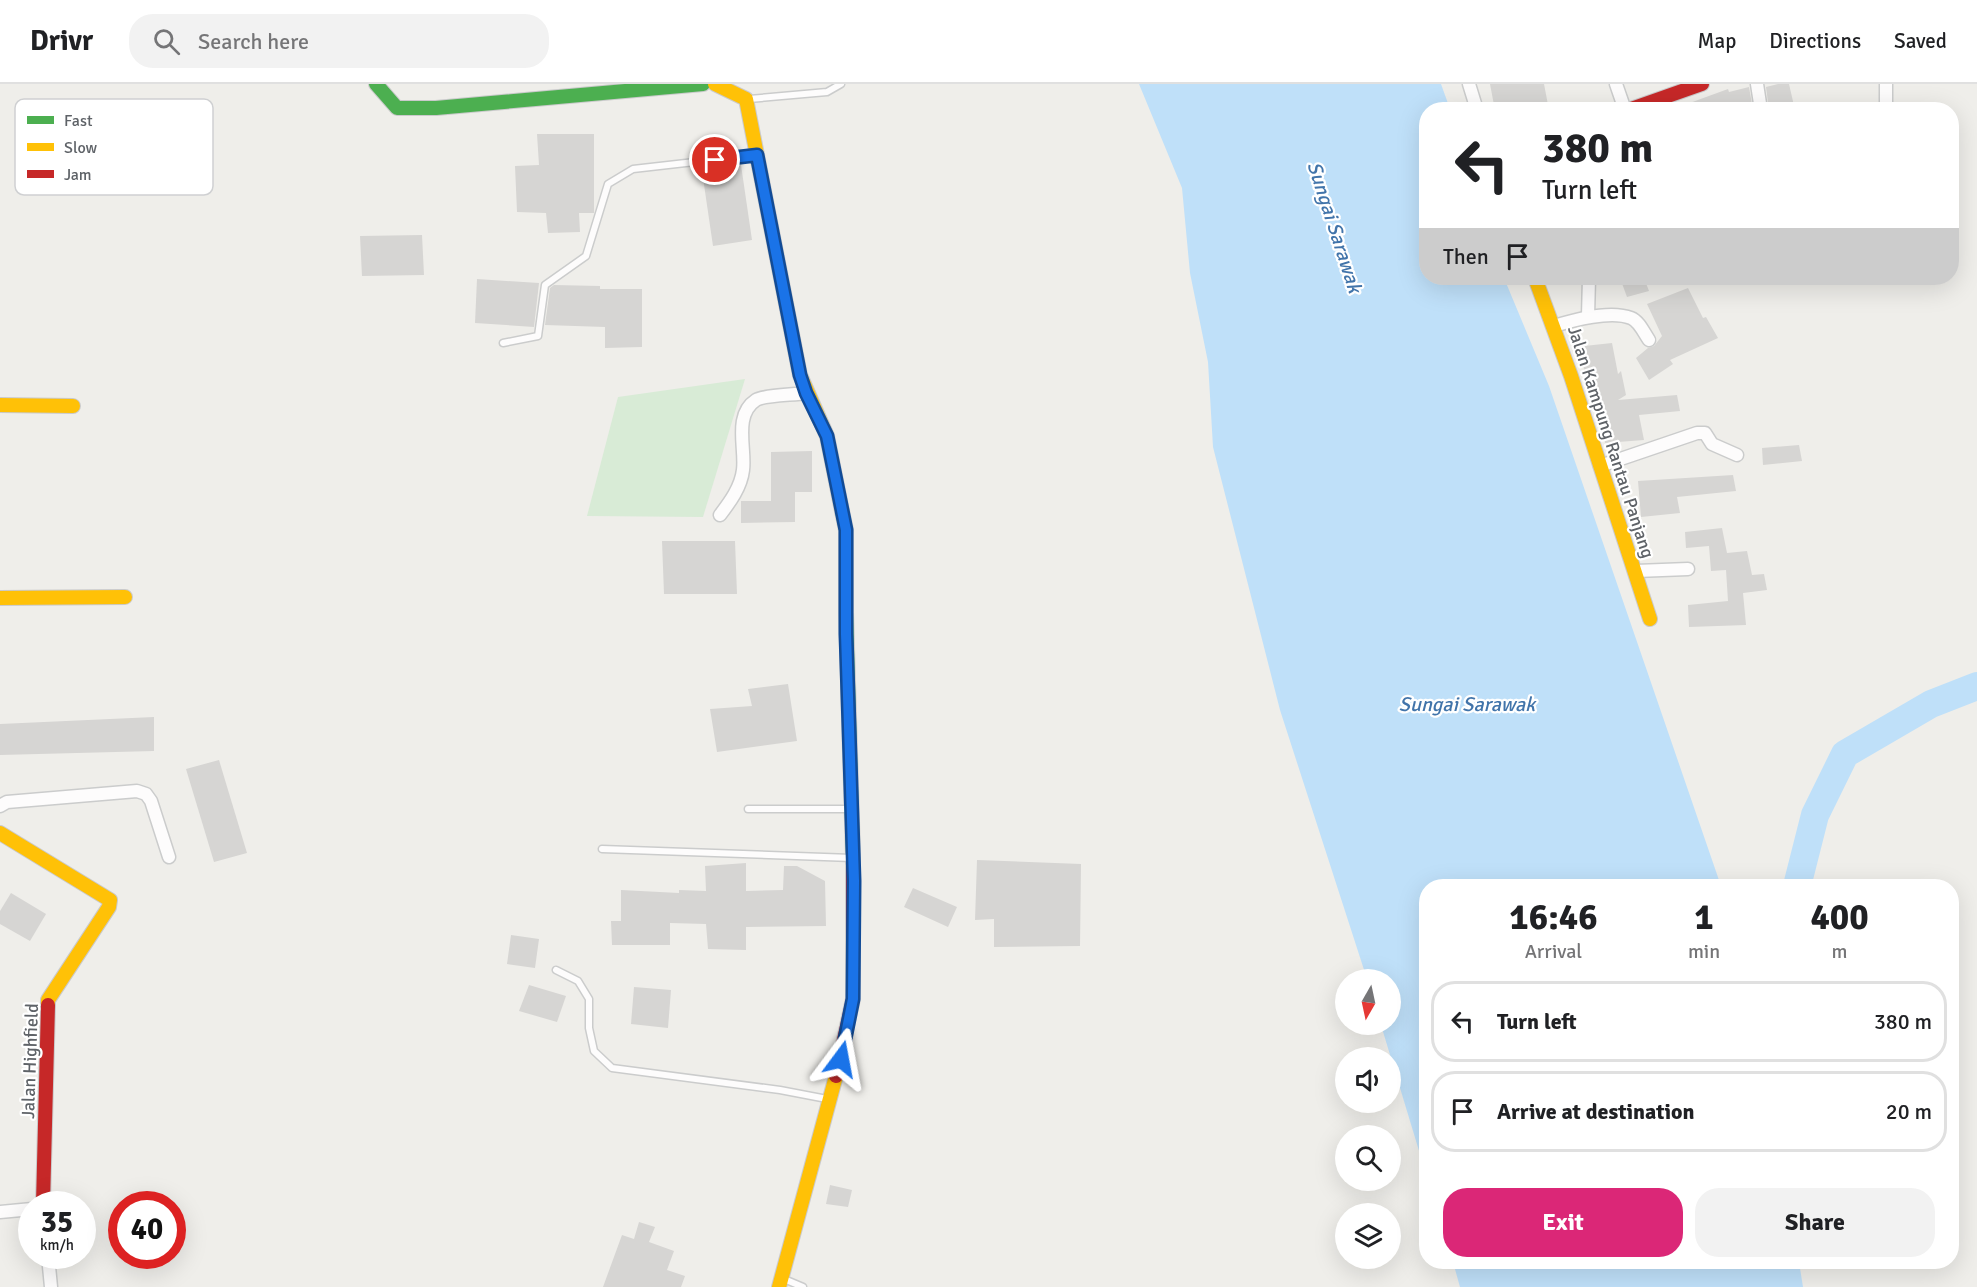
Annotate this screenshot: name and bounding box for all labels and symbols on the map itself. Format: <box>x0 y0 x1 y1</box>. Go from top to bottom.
legend <box>15 99 213 195</box>
text: Fast <box>64 111 93 131</box>
pin <box>689 134 740 185</box>
text: Slow <box>64 138 98 158</box>
water label: Sungai Sarawak <box>1302 158 1368 298</box>
text: Jam <box>64 165 92 185</box>
street label: Jalan Kampung Rantau Panjang <box>1563 323 1659 561</box>
water label: Sungai Sarawak <box>1399 692 1537 717</box>
north arrow <box>1335 969 1401 1035</box>
street label: Jalan Highfield <box>17 1003 43 1119</box>
position arrow <box>809 1027 873 1091</box>
speed limit sign: 40 <box>108 1191 186 1269</box>

